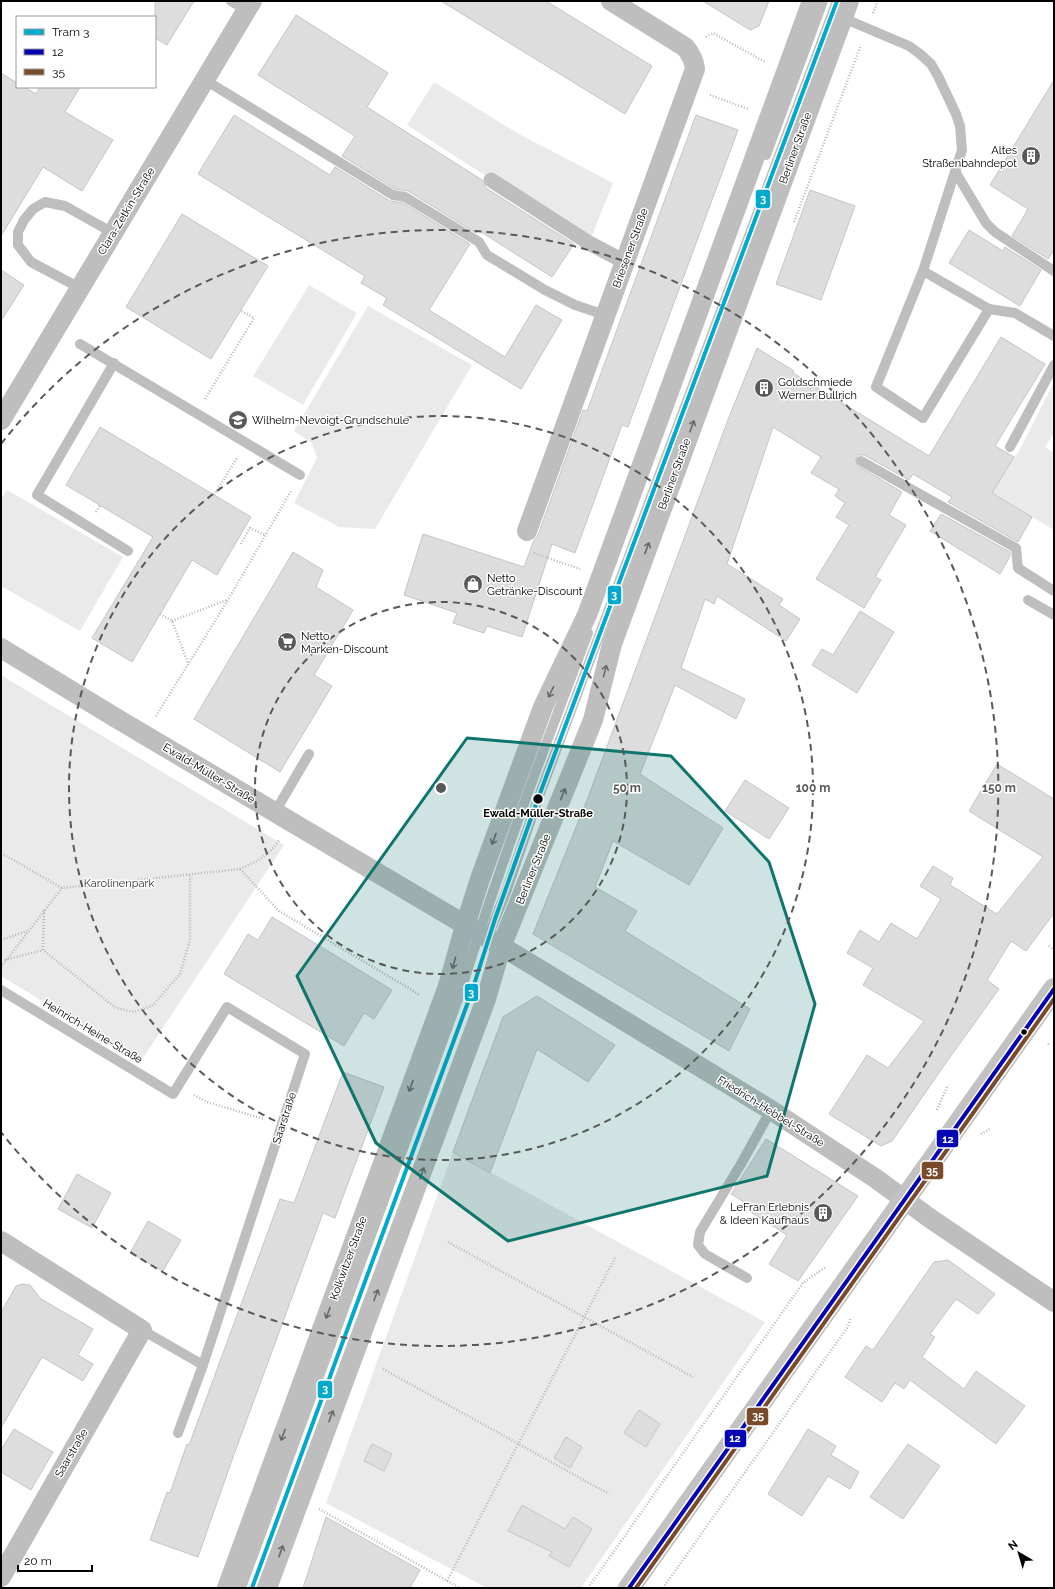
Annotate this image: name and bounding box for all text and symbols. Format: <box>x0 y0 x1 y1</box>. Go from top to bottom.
legend <box>16 16 156 88</box>
text: Tram 3 <box>52 25 89 39</box>
text: 12 <box>52 45 63 59</box>
text: 35 <box>52 65 65 79</box>
street label: Berliner Straße <box>777 110 815 186</box>
place label: Altes Straßenbahndepot <box>922 144 1017 170</box>
building icon: Altes Straßenbahndepot <box>1020 145 1042 167</box>
street label: Clara-Zetkin-Straße <box>95 165 158 257</box>
line badge: 3 <box>755 189 771 209</box>
text: 3 <box>760 193 766 206</box>
street label: Briesener Straße <box>610 206 651 290</box>
place label: Goldschmiede Werner Bullrich <box>778 376 857 402</box>
building icon: Goldschmiede Werner Bullrich <box>753 377 775 399</box>
school or university icon: Wilhelm-Nevoigt-Grundschule <box>227 409 249 431</box>
place label: Wilhelm-Nevoigt-Grundschule <box>252 414 410 427</box>
one-way arrow <box>689 420 696 433</box>
street label: Berliner Straße <box>656 436 694 512</box>
one-way arrow <box>644 542 651 555</box>
place label: Netto Getränke-Discount <box>487 572 583 598</box>
shop icon: Netto Getränke-Discount <box>462 573 484 595</box>
line badge: 3 <box>607 585 622 605</box>
text: 3 <box>611 589 617 602</box>
place label: Netto Marken-Discount <box>301 630 388 656</box>
supermarket icon: Netto Marken-Discount <box>276 631 298 653</box>
one-way arrow <box>602 665 609 678</box>
one-way arrow <box>547 685 554 697</box>
street label: Ewald-Müller-Straße <box>160 741 258 806</box>
centre of rings <box>434 781 448 795</box>
text: 50 m <box>613 781 641 795</box>
text: 100 m <box>796 781 830 795</box>
text: 150 m <box>982 781 1016 795</box>
one-way arrow <box>560 789 568 801</box>
marker: Ewald-Müller-Straße <box>531 792 545 806</box>
place label: Ewald-Müller-Straße <box>483 807 593 820</box>
street label: Berliner Straße <box>513 832 554 906</box>
one-way arrow <box>490 833 498 845</box>
park label: Karolinenpark <box>84 877 154 890</box>
one-way arrow <box>450 957 458 970</box>
line badge: 3 <box>464 983 479 1002</box>
text: 3 <box>468 987 474 1000</box>
street label: Heinrich-Heine-Straße <box>41 997 145 1067</box>
unlabelled marker <box>1019 1027 1029 1037</box>
street label: Friedrich-Hebbel-Straße <box>715 1073 827 1150</box>
one-way arrow <box>407 1080 415 1092</box>
street label: Saarstraße <box>270 1090 299 1146</box>
line badge: 12 <box>936 1129 959 1148</box>
text: 12 <box>942 1133 954 1146</box>
line badge: 35 <box>921 1161 944 1180</box>
text: 35 <box>926 1165 938 1178</box>
one-way arrow <box>418 1167 426 1179</box>
place label: LeFran Erlebnis & Ideen Kaufhaus <box>720 1201 809 1227</box>
building icon: LeFran Erlebnis & Ideen Kaufhaus <box>812 1202 834 1224</box>
street label: Kolkwitzer Straße <box>327 1214 370 1302</box>
one-way arrow <box>373 1289 381 1301</box>
one-way arrow <box>324 1307 331 1320</box>
line badge: 3 <box>317 1380 333 1399</box>
text: 3 <box>322 1383 328 1396</box>
line badge: 35 <box>746 1407 769 1426</box>
one-way arrow <box>328 1410 335 1423</box>
text: 35 <box>752 1410 764 1423</box>
street label: Saarstraße <box>52 1426 91 1480</box>
one-way arrow <box>279 1429 287 1441</box>
line badge: 12 <box>724 1429 747 1448</box>
text: 12 <box>729 1432 741 1445</box>
north arrow <box>999 1533 1039 1573</box>
text: N <box>1006 1538 1020 1553</box>
one-way arrow <box>277 1546 285 1558</box>
scale bar <box>18 1547 92 1573</box>
text: 20 m <box>24 1554 52 1568</box>

